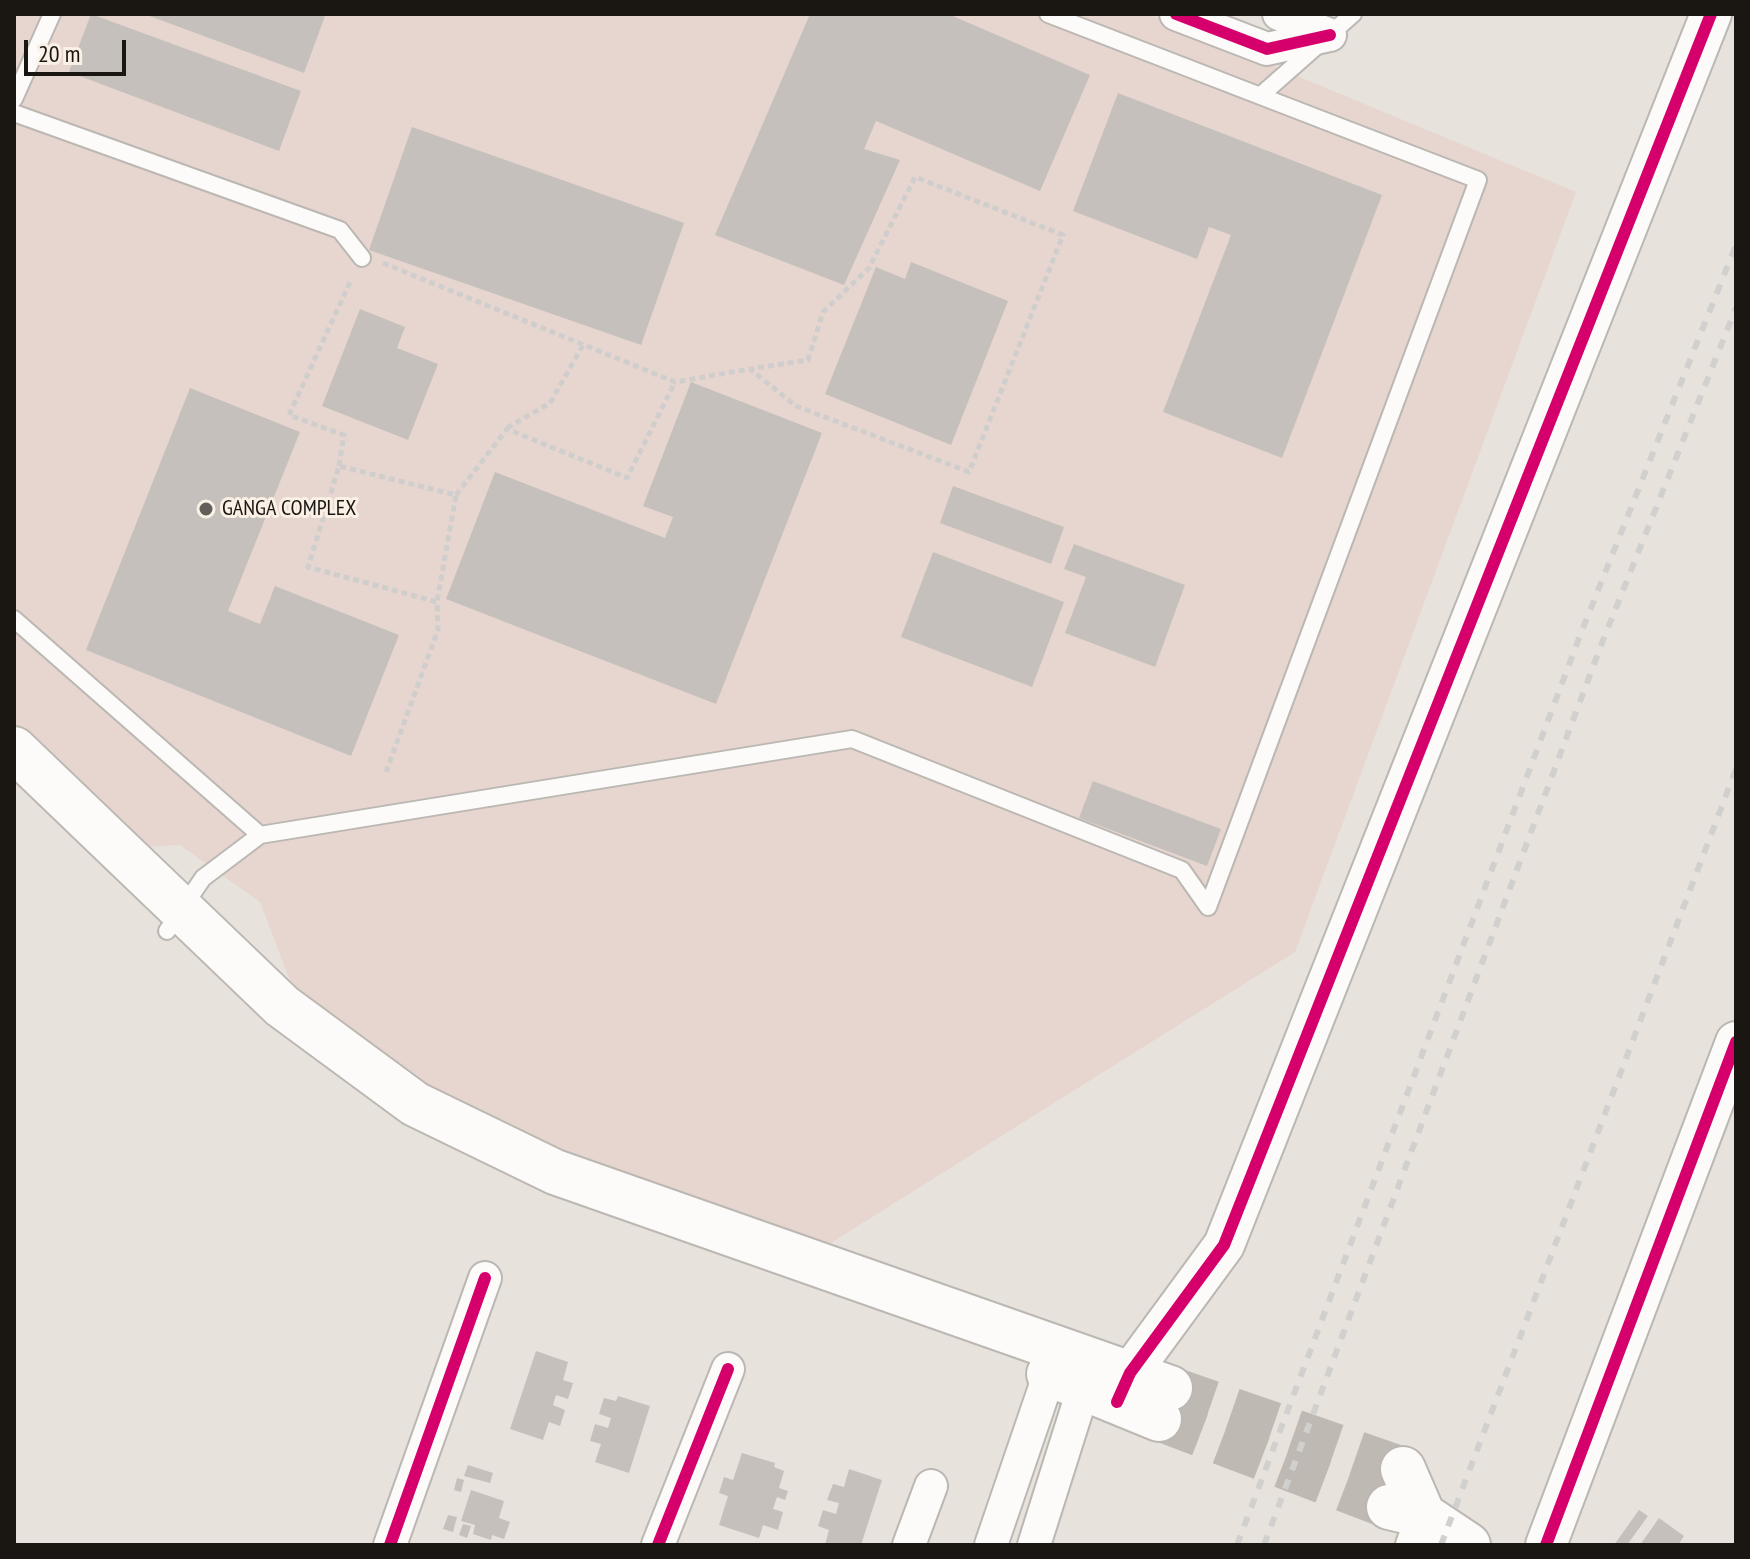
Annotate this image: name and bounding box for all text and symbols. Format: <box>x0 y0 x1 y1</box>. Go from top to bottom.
scale bar <box>28 24 130 74</box>
text: 20 m <box>38 38 80 69</box>
place label: GANGA COMPLEX <box>222 496 356 522</box>
marker: GANGA COMPLEX <box>197 500 215 518</box>

